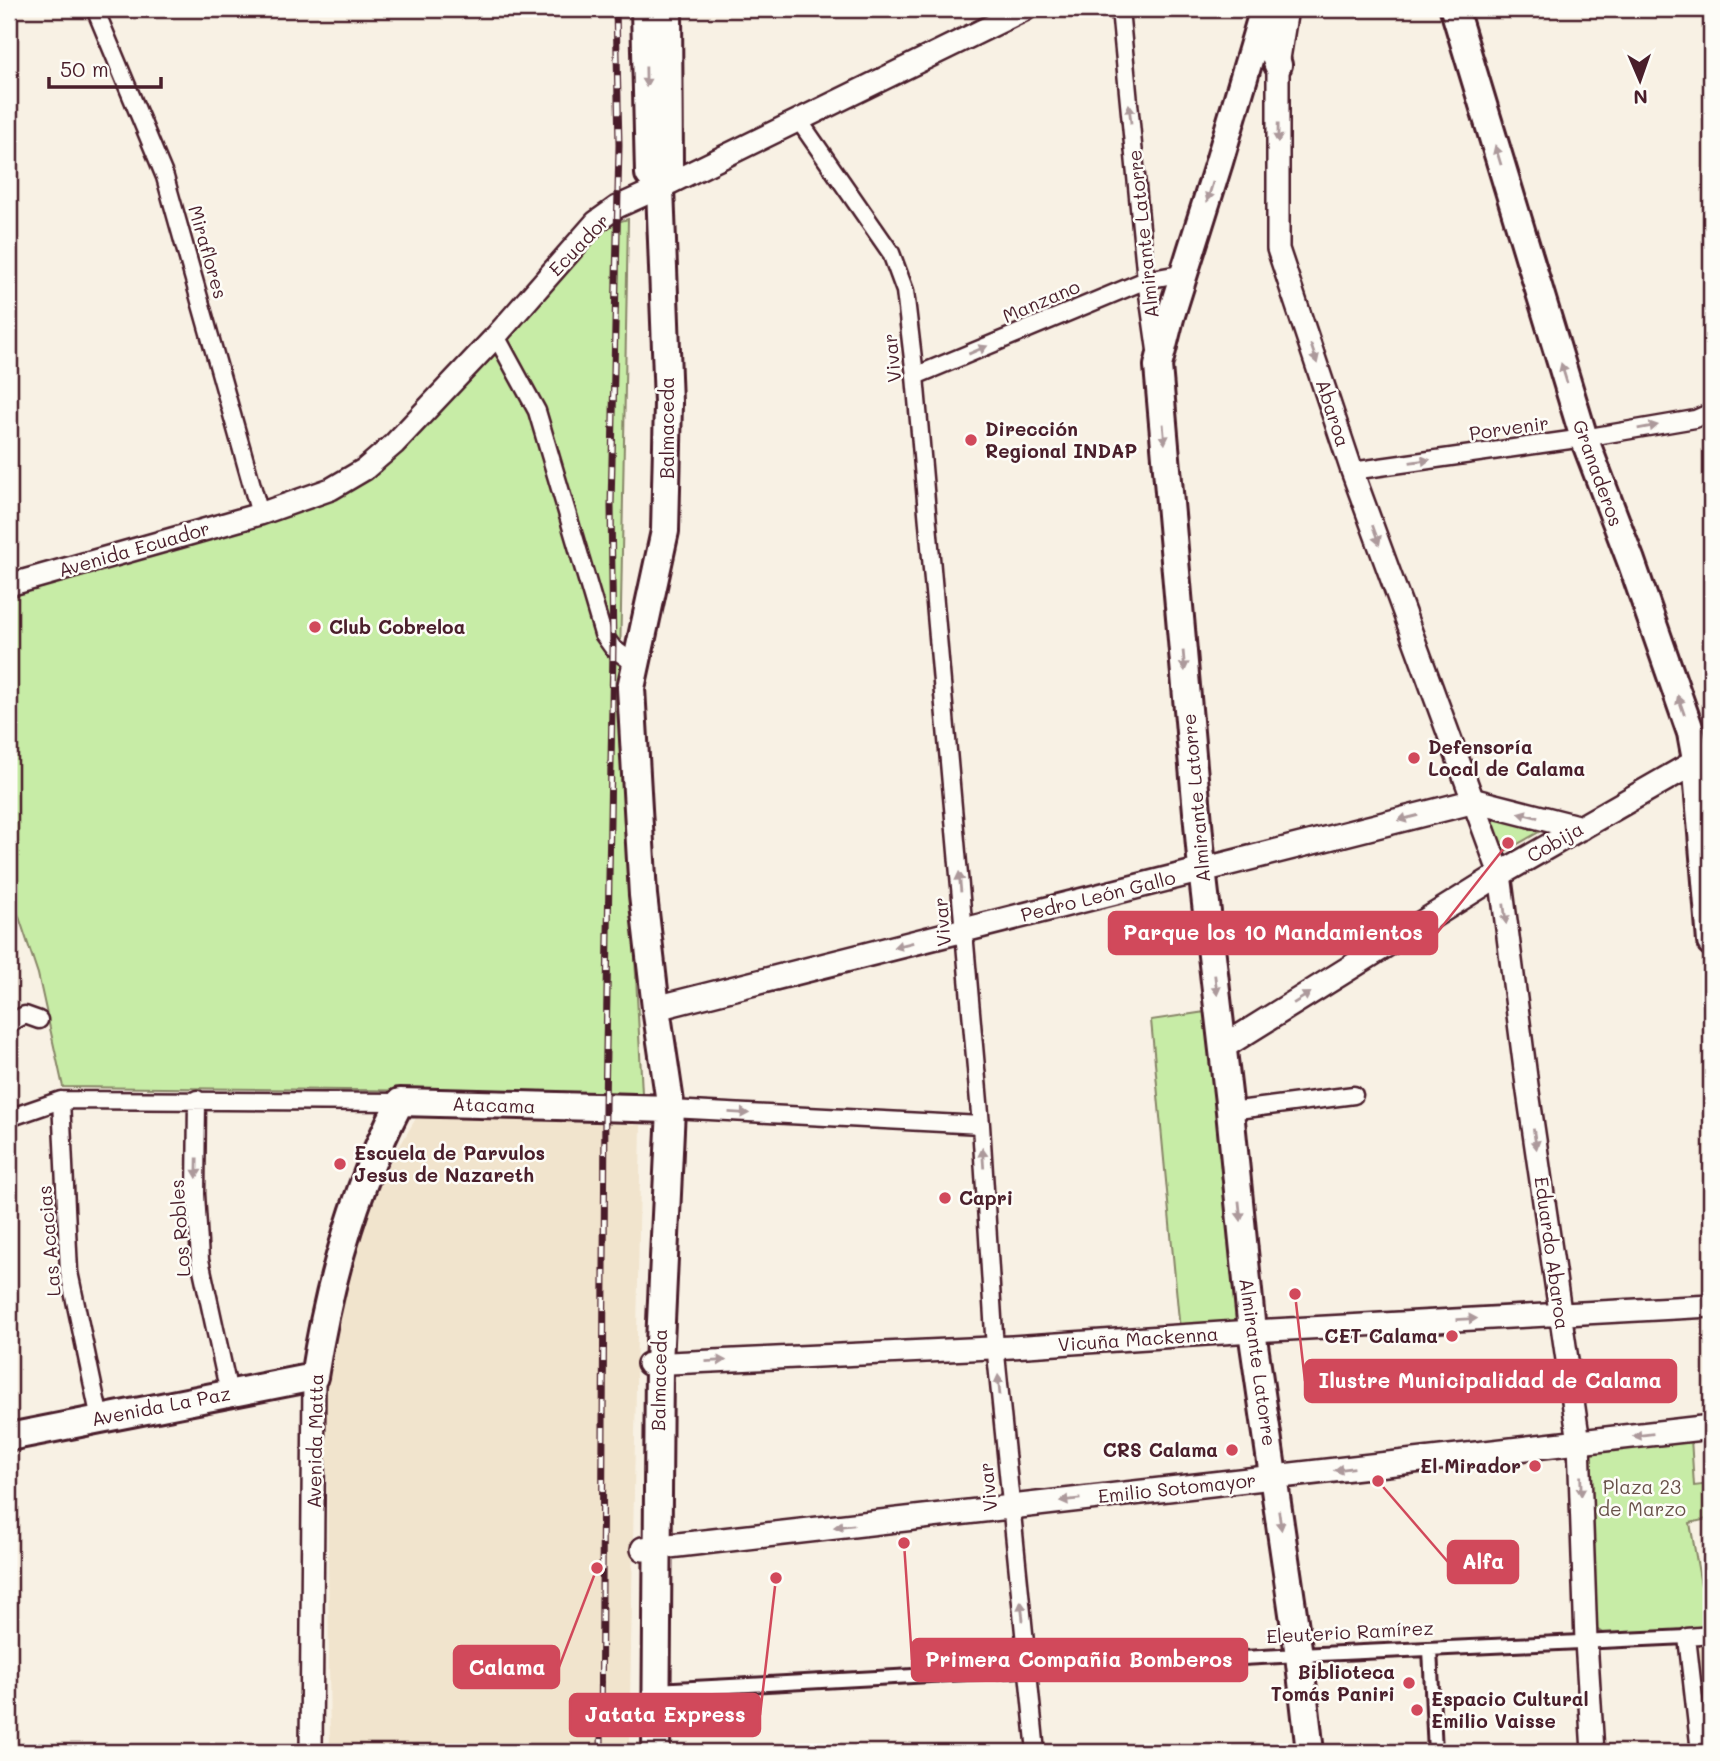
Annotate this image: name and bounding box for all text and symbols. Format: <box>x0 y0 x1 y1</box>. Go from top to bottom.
scale bar <box>49 46 161 90</box>
north arrow <box>1604 46 1674 116</box>
text: 50 m <box>60 55 109 82</box>
one-way arrow <box>641 66 652 88</box>
text: N <box>1633 85 1648 110</box>
one-way arrow <box>1125 103 1136 125</box>
one-way arrow <box>1272 122 1283 144</box>
one-way arrow <box>1493 145 1503 166</box>
street label: Almirante Latorre <box>1121 149 1164 320</box>
one-way arrow <box>1204 182 1215 203</box>
street label: Miraflores <box>183 202 234 302</box>
street label: Ecuador <box>543 208 614 281</box>
street label: Manzano <box>998 273 1083 328</box>
street label: Vivar <box>876 332 907 384</box>
one-way arrow <box>968 344 989 355</box>
one-way arrow <box>1309 344 1320 365</box>
one-way arrow <box>1559 362 1569 383</box>
street label: Abaroa <box>1311 376 1356 450</box>
street label: Balmaceda <box>654 377 679 479</box>
street label: Porvenir <box>1468 410 1550 445</box>
place label: Dirección Regional INDAP <box>985 416 1137 463</box>
street label: Granaderos <box>1568 416 1629 530</box>
one-way arrow <box>1637 421 1659 432</box>
one-way arrow <box>1159 423 1170 445</box>
marker: Dirección Regional INDAP <box>963 432 979 448</box>
one-way arrow <box>1409 456 1431 467</box>
street label: Avenida Ecuador <box>55 515 213 582</box>
one-way arrow <box>1371 524 1382 545</box>
place label: Club Cobreloa <box>329 614 465 639</box>
marker: Club Cobreloa <box>307 619 323 635</box>
one-way arrow <box>1179 650 1190 672</box>
one-way arrow <box>1675 694 1686 715</box>
street label: Almirante Latorre <box>1176 713 1215 883</box>
place label: Defensoría Local de Calama <box>1428 734 1585 781</box>
marker: Defensoría Local de Calama <box>1406 750 1422 766</box>
one-way arrow <box>1516 809 1538 820</box>
one-way arrow <box>1397 813 1419 824</box>
street label: Cobija <box>1522 815 1587 868</box>
street label: Pedro León Gallo <box>1018 864 1178 927</box>
one-way arrow <box>954 871 965 893</box>
street label: Vivar <box>927 896 956 948</box>
one-way arrow <box>1500 903 1511 925</box>
callout: Parque los 10 Mandamientos <box>1109 912 1437 954</box>
text: Parque los 10 Mandamientos <box>1123 918 1423 945</box>
one-way arrow <box>891 940 913 951</box>
one-way arrow <box>1210 974 1221 996</box>
one-way arrow <box>1292 991 1311 1004</box>
street label: Atacama <box>452 1091 536 1118</box>
one-way arrow <box>728 1107 750 1118</box>
one-way arrow <box>1530 1128 1541 1150</box>
place label: Escuela de Parvulos Jesus de Nazareth <box>354 1140 545 1187</box>
one-way arrow <box>978 1147 989 1169</box>
marker: Escuela de Parvulos Jesus de Nazareth <box>332 1156 348 1172</box>
one-way arrow <box>191 1157 202 1179</box>
street label: Eduardo Abaroa <box>1529 1175 1576 1331</box>
street label: Los Robles <box>164 1178 195 1278</box>
street label: Las Acacias <box>31 1184 66 1298</box>
place label: Capri <box>959 1185 1013 1210</box>
marker: Capri <box>937 1190 953 1206</box>
one-way arrow <box>1235 1200 1246 1222</box>
street label: Almirante Latorre <box>1234 1276 1283 1447</box>
one-way arrow <box>1456 1314 1478 1325</box>
street label: Vicuña Mackenna <box>1057 1320 1219 1357</box>
place label: CET Calama <box>1324 1323 1438 1348</box>
marker: CET Calama <box>1444 1328 1460 1344</box>
street label: Balmaceda <box>645 1329 672 1431</box>
one-way arrow <box>705 1356 727 1367</box>
callout: Ilustre Municipalidad de Calama <box>1305 1360 1676 1402</box>
text: Ilustre Municipalidad de Calama <box>1318 1366 1662 1393</box>
street label: Avenida Matta <box>301 1373 328 1509</box>
one-way arrow <box>994 1374 1005 1396</box>
street label: Avenida La Paz <box>89 1380 233 1431</box>
one-way arrow <box>1632 1429 1654 1440</box>
place label: CRS Calama <box>1103 1437 1218 1462</box>
marker: CRS Calama <box>1224 1442 1240 1458</box>
place label: El Mirador <box>1420 1453 1521 1478</box>
marker: El Mirador <box>1527 1458 1543 1474</box>
street label: Vivar <box>972 1461 1003 1513</box>
one-way arrow <box>1333 1464 1355 1475</box>
street label: Emilio Sotomayor <box>1097 1467 1257 1508</box>
park label: Plaza 23 de Marzo <box>1598 1474 1686 1521</box>
one-way arrow <box>1575 1475 1586 1497</box>
one-way arrow <box>1059 1495 1081 1506</box>
one-way arrow <box>1274 1509 1285 1531</box>
one-way arrow <box>832 1521 854 1532</box>
callout: Alfa <box>1448 1541 1518 1583</box>
text: Alfa <box>1462 1547 1504 1574</box>
one-way arrow <box>1017 1600 1028 1622</box>
street label: Eleuterio Ramírez <box>1266 1615 1434 1648</box>
callout: Primera Compañia Bomberos <box>912 1639 1247 1681</box>
text: Primera Compañia Bomberos <box>925 1645 1233 1672</box>
callout: Calama <box>454 1646 559 1688</box>
text: Calama <box>469 1653 545 1680</box>
place label: Biblioteca Tomás Paniri <box>1271 1659 1395 1706</box>
marker: Biblioteca Tomás Paniri <box>1401 1675 1417 1691</box>
place label: Espacio Cultural Emilio Vaisse <box>1431 1686 1589 1733</box>
callout: Jatata Express <box>570 1694 760 1736</box>
text: Jatata Express <box>584 1700 746 1727</box>
marker: Espacio Cultural Emilio Vaisse <box>1409 1702 1425 1718</box>

